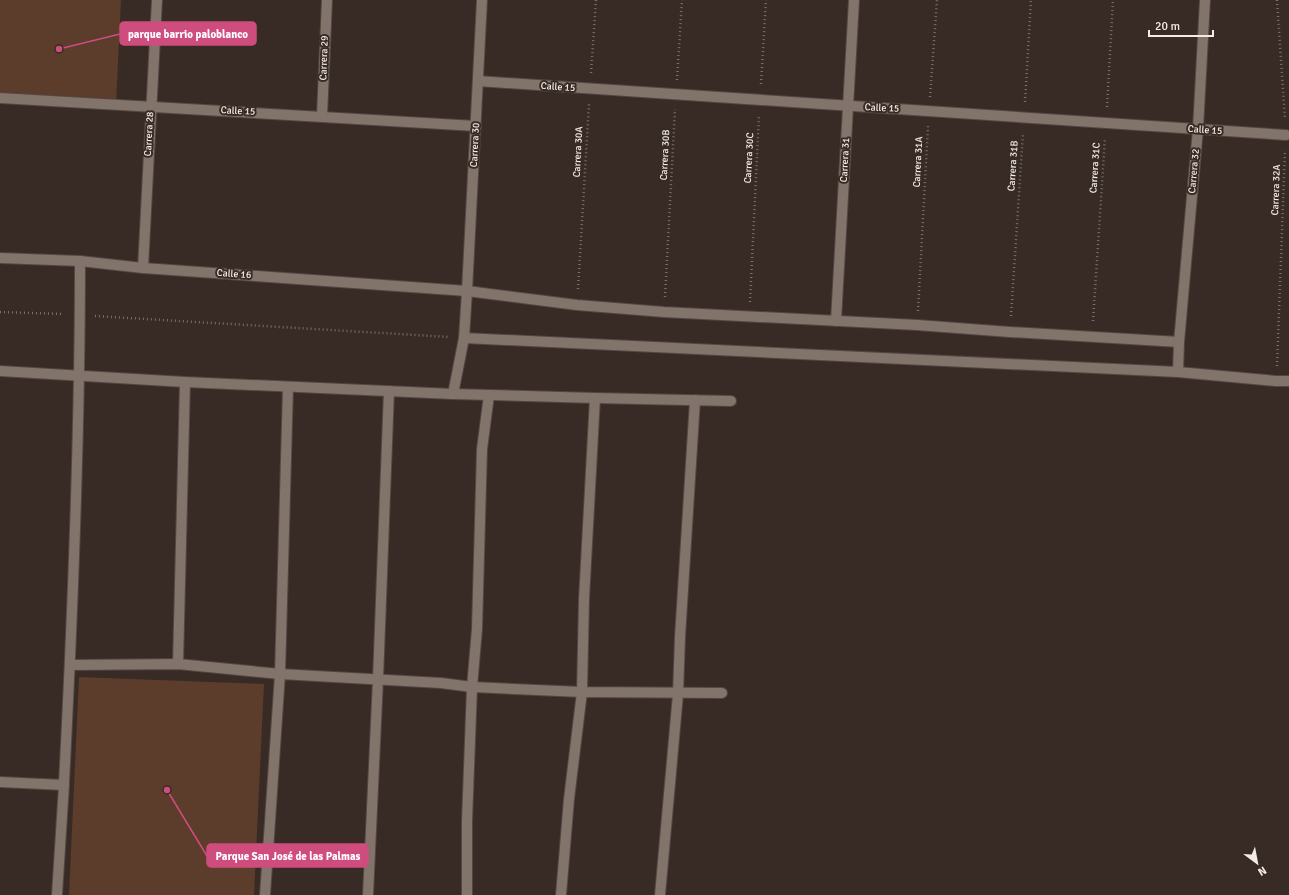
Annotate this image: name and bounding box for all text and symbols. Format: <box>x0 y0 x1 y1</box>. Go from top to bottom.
scale bar <box>1149 12 1213 38</box>
text: 20 m <box>1155 19 1180 34</box>
callout: parque barrio paloblanco <box>120 22 256 45</box>
text: parque barrio paloblanco <box>128 28 248 41</box>
street label: Carrera 29 <box>317 35 331 81</box>
street label: Calle 15 <box>540 80 576 94</box>
street label: Calle 15 <box>864 101 900 115</box>
street label: Calle 15 <box>220 104 256 118</box>
street label: Carrera 28 <box>142 111 156 157</box>
street label: Carrera 30 <box>468 122 482 168</box>
street label: Calle 15 <box>1187 123 1223 137</box>
street label: Carrera 30A <box>571 126 585 178</box>
street label: Carrera 30B <box>658 129 672 181</box>
street label: Carrera 30C <box>742 132 756 184</box>
street label: Carrera 31A <box>911 136 925 188</box>
street label: Carrera 31 <box>838 137 852 183</box>
street label: Carrera 31B <box>1005 140 1021 192</box>
street label: Carrera 31C <box>1087 142 1103 194</box>
street label: Carrera 32 <box>1186 148 1202 194</box>
street label: Carrera 32A <box>1269 164 1283 216</box>
street label: Calle 16 <box>216 267 252 281</box>
north arrow <box>1237 843 1277 883</box>
callout: Parque San José de las Palmas <box>207 844 368 867</box>
text: Parque San José de las Palmas <box>216 850 361 863</box>
text: N <box>1255 864 1269 879</box>

